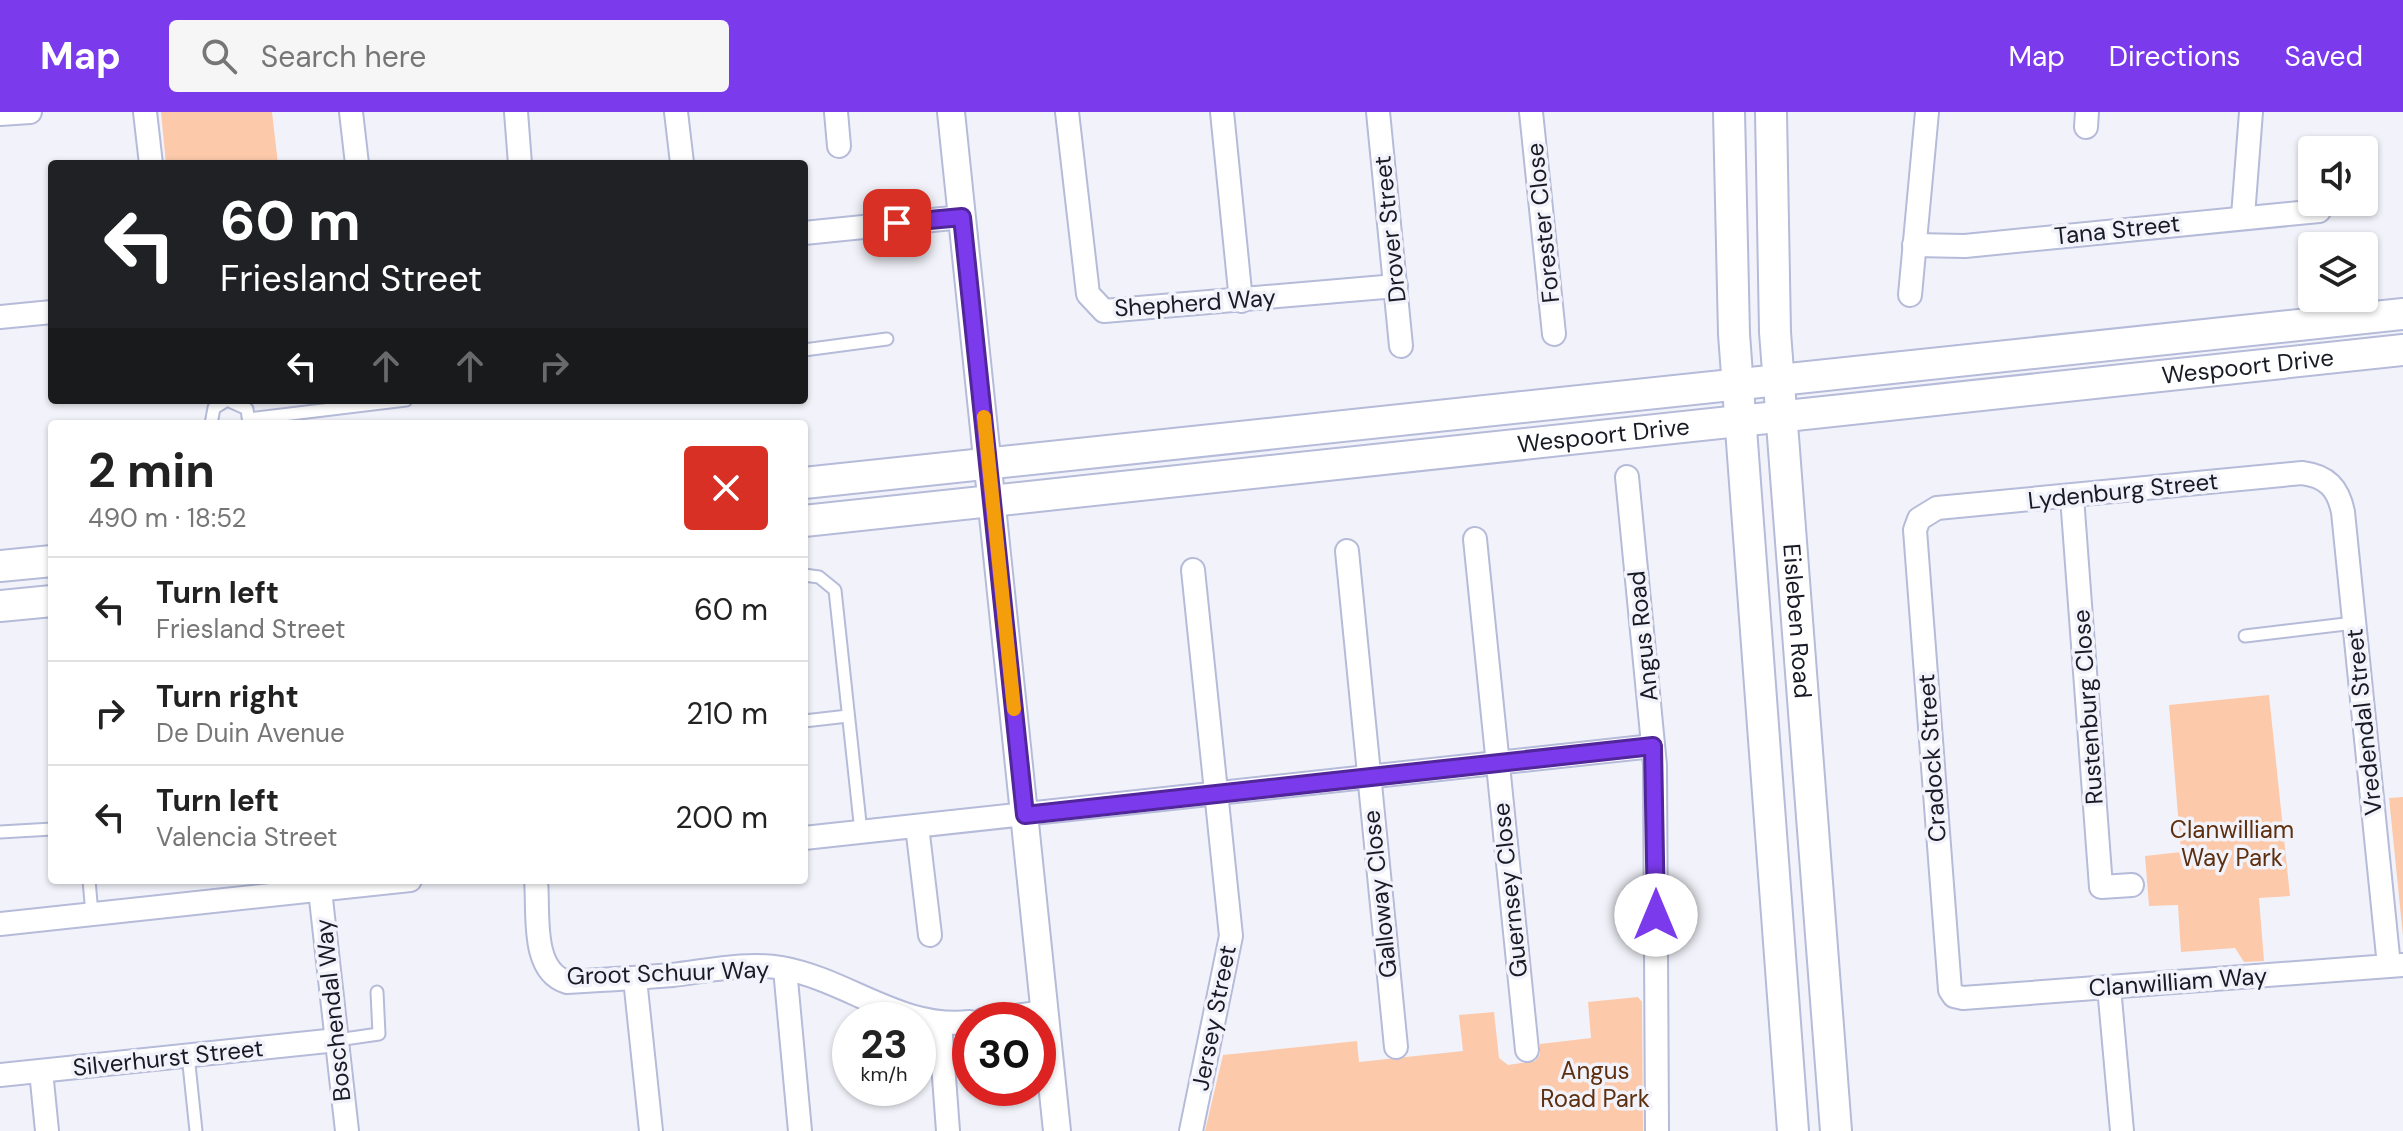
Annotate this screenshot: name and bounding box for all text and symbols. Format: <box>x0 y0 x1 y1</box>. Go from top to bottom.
search box <box>169 20 729 92</box>
text: Map <box>40 31 121 81</box>
icon: search <box>197 34 241 78</box>
text: Search here <box>261 37 426 76</box>
text: Map <box>2008 38 2065 75</box>
text: Directions <box>2109 38 2241 75</box>
text: Saved <box>2285 38 2363 75</box>
map controls <box>2298 136 2378 312</box>
button: sound <box>2298 136 2378 216</box>
street label: Forester Close <box>1519 142 1566 305</box>
street label: Drover Street <box>1366 154 1413 304</box>
text: 60 m <box>220 184 361 257</box>
pin <box>863 189 931 257</box>
icon: left <box>88 192 192 296</box>
icon: arrive <box>875 201 919 245</box>
street label: Tana Street <box>2053 208 2181 252</box>
button: layers <box>2298 232 2378 312</box>
text: Friesland Street <box>220 255 482 302</box>
street label: Shepherd Way <box>1113 281 1277 324</box>
street label: Wespoort Drive <box>2160 342 2335 391</box>
icon: left <box>280 344 324 388</box>
icon: ahead <box>364 344 408 388</box>
icon: ahead <box>448 344 492 388</box>
icon: right <box>532 344 576 388</box>
street label: Wespoort Drive <box>1516 410 1691 460</box>
text: 2 min <box>88 439 215 502</box>
button: close <box>684 446 768 530</box>
street label: Lydenburg Street <box>2026 465 2220 516</box>
text: 490 m · 18:52 <box>88 501 247 535</box>
street label: Eisleben Road <box>1776 543 1819 700</box>
street label: Angus Road <box>1620 569 1665 703</box>
text: Turn left <box>156 573 279 612</box>
icon: left <box>88 587 132 631</box>
text: 60 m <box>694 590 768 629</box>
street label: Rustenburg Close <box>2065 608 2110 806</box>
text: Friesland Street <box>156 612 345 646</box>
street label: Vredendal Street <box>2338 627 2389 817</box>
street label: Cradock Street <box>1910 673 1953 843</box>
text: Turn right <box>156 677 299 716</box>
icon: right <box>88 691 132 735</box>
text: 210 m <box>686 694 768 733</box>
text: De Duin Avenue <box>156 716 345 750</box>
text: Turn left <box>156 781 279 820</box>
icon: left <box>88 795 132 839</box>
text: 200 m <box>675 798 768 837</box>
street label: Guernsey Close <box>1485 801 1534 979</box>
street label: Galloway Close <box>1355 809 1404 979</box>
park label: Clanwilliam Way Park <box>2170 814 2294 873</box>
text: Valencia Street <box>156 820 337 854</box>
position arrow <box>1614 873 1698 957</box>
street label: Boschendal Way <box>307 917 358 1103</box>
street label: Jersey Street <box>1184 943 1243 1093</box>
street label: Groot Schuur Way <box>566 953 770 992</box>
street label: Clanwilliam Way <box>2088 960 2268 1003</box>
speed limit sign: 30 <box>952 1002 1056 1106</box>
text: 23 <box>860 1018 908 1070</box>
street label: Silverhurst Street <box>71 1032 265 1083</box>
park label: Angus Road Park <box>1540 1055 1650 1114</box>
text: km/h <box>860 1061 908 1087</box>

